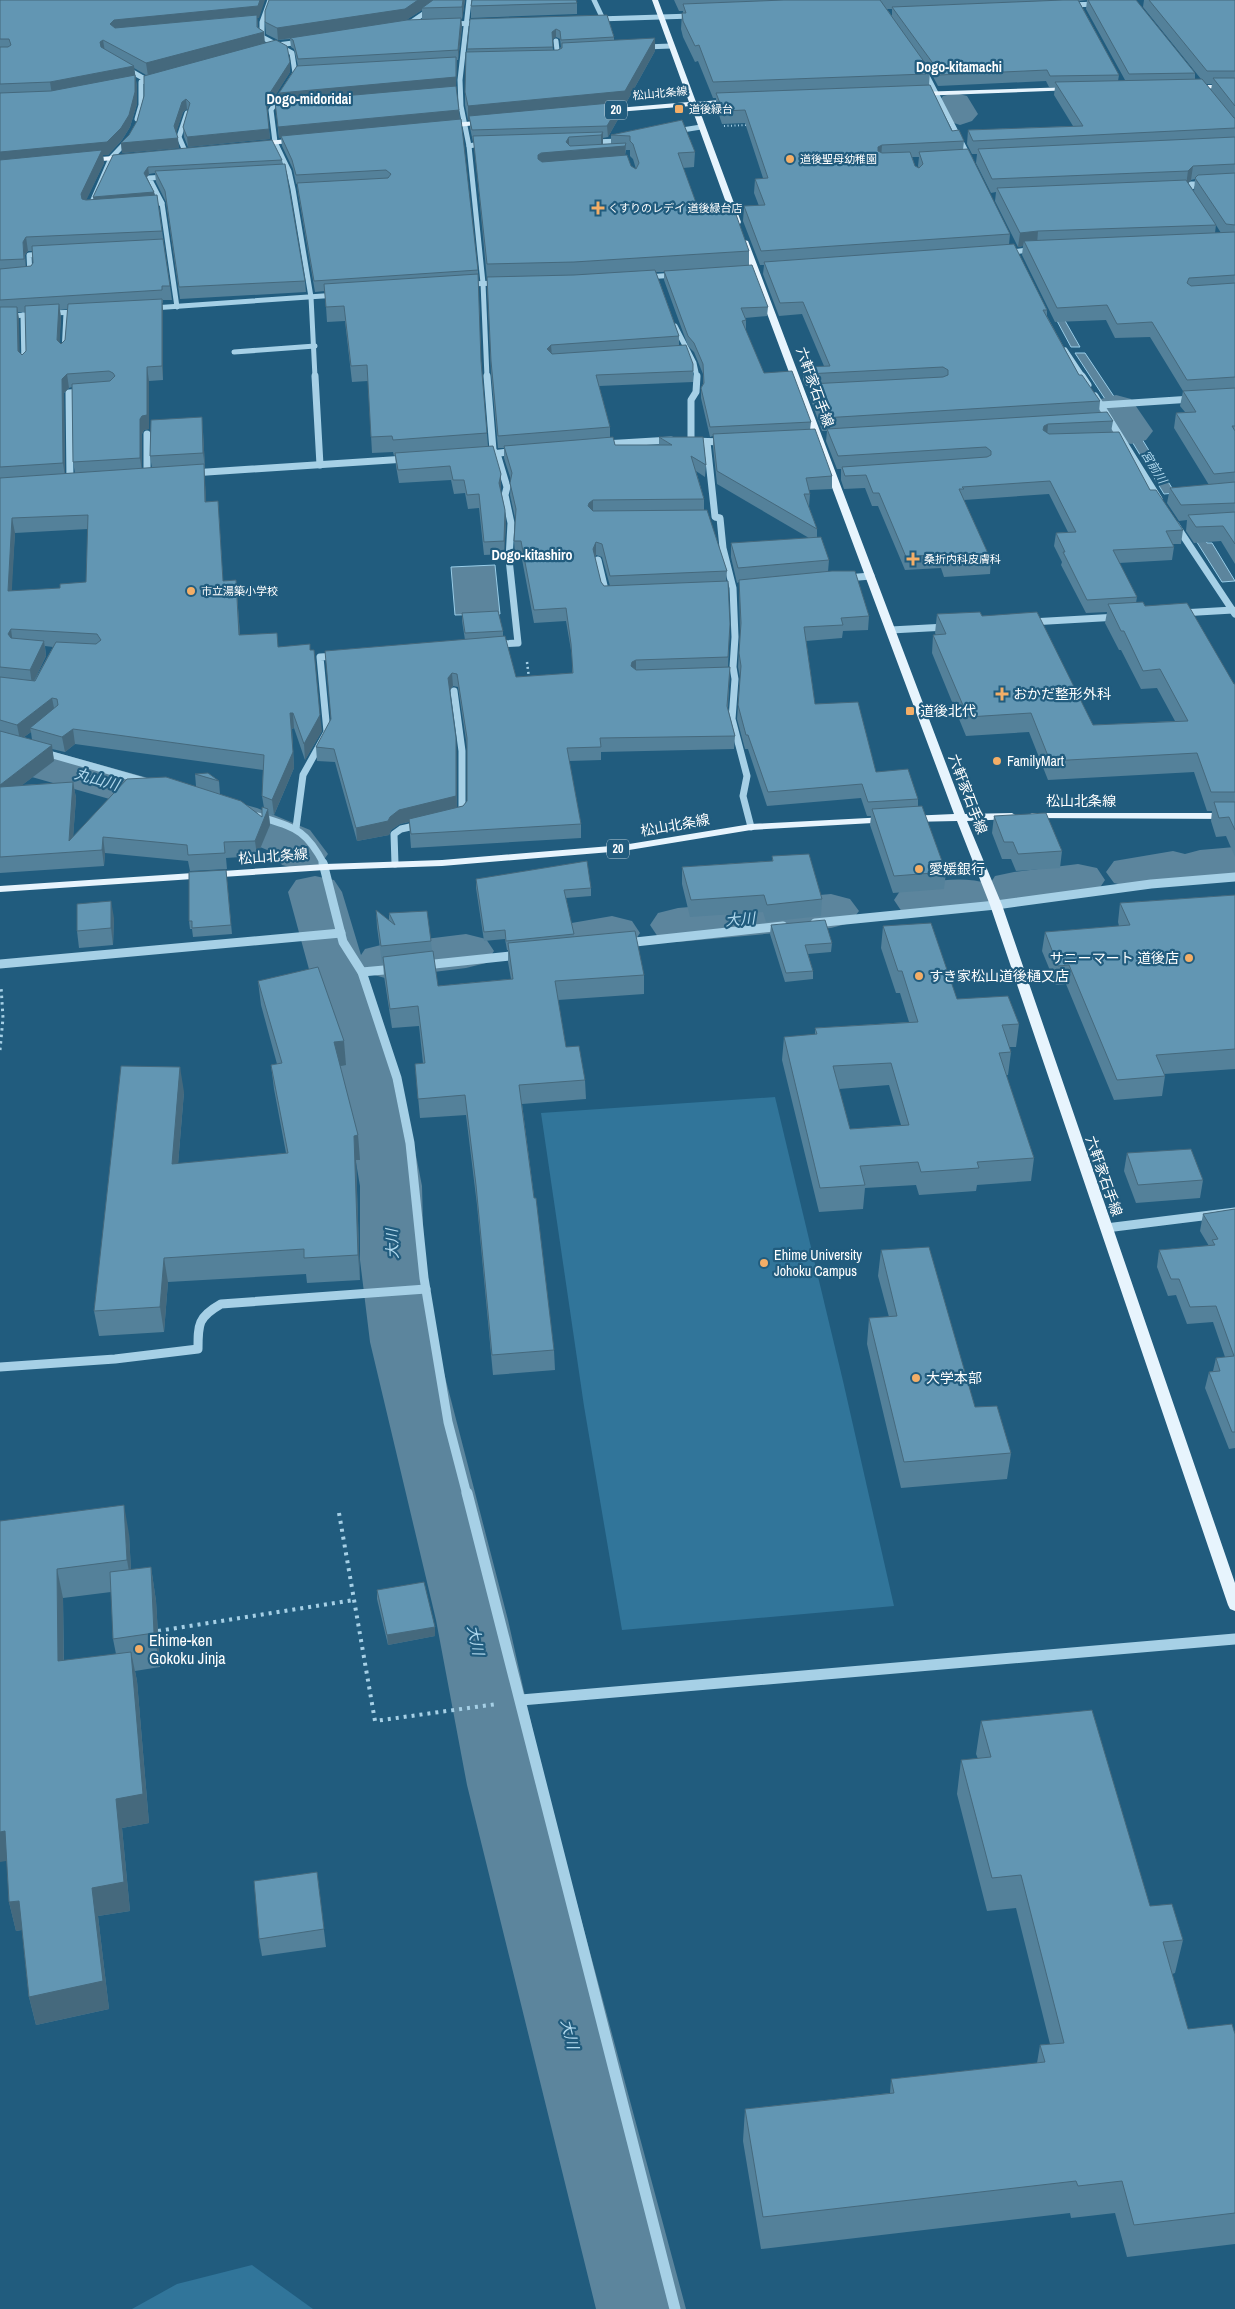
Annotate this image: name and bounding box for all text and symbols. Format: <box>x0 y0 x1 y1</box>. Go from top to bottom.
district label: Dogo-kitamachi <box>916 58 1002 76</box>
street label: 松山北条線 <box>632 84 688 102</box>
district label: Dogo-midoridai <box>267 90 351 108</box>
road number: 20 <box>605 100 627 120</box>
place label: 道後緑台 <box>689 102 733 116</box>
marker: 道後緑台 <box>673 103 685 115</box>
place label: 道後聖母幼稚園 <box>800 152 877 166</box>
marker: 道後聖母幼稚園 <box>784 153 796 165</box>
place label: くすりのレデイ 道後緑台店 <box>608 201 743 215</box>
marker: くすりのレデイ 道後緑台店 <box>592 202 604 214</box>
street label: 六軒家石手線 <box>792 344 838 430</box>
water label: 宮前川 <box>1138 447 1171 488</box>
district label: Dogo-kitashiro <box>491 546 573 564</box>
marker: 桑折内科皮膚科 <box>906 552 920 566</box>
place label: 桑折内科皮膚科 <box>924 552 1001 566</box>
place label: 市立湯築小学校 <box>201 584 278 598</box>
marker: 市立湯築小学校 <box>185 585 197 597</box>
place label: おかだ整形外科 <box>1013 685 1111 703</box>
marker: おかだ整形外科 <box>995 687 1009 701</box>
place label: 道後北代 <box>920 702 976 720</box>
marker: 道後北代 <box>904 705 916 717</box>
street label: 六軒家石手線 <box>945 752 991 836</box>
place label: FamilyMart <box>1007 752 1064 770</box>
marker: FamilyMart <box>991 755 1003 767</box>
water label: 丸山川 <box>72 763 123 796</box>
street label: 松山北条線 <box>1046 792 1116 810</box>
street label: 松山北条線 <box>639 810 711 840</box>
road number: 20 <box>607 840 629 859</box>
street label: 松山北条線 <box>237 845 309 867</box>
place label: 愛媛銀行 <box>929 860 985 878</box>
marker: 愛媛銀行 <box>913 863 925 875</box>
water label: 大川 <box>724 907 758 931</box>
place label: サニーマート 道後店 <box>1050 949 1179 967</box>
marker: サニーマート 道後店 <box>1183 952 1195 964</box>
place label: すき家松山道後樋又店 <box>929 967 1069 985</box>
marker: すき家松山道後樋又店 <box>913 970 925 982</box>
street label: 六軒家石手線 <box>1082 1133 1126 1219</box>
water label: 大川 <box>381 1227 403 1259</box>
place label: Ehime University Johoku Campus <box>774 1246 862 1280</box>
marker: Ehime University Johoku Campus <box>758 1257 770 1269</box>
place label: 大学本部 <box>926 1369 982 1387</box>
marker: 大学本部 <box>910 1372 922 1384</box>
water label: 大川 <box>463 1623 490 1659</box>
place label: Ehime-ken Gokoku Jinja <box>149 1629 226 1669</box>
marker: Ehime-ken Gokoku Jinja <box>133 1643 145 1655</box>
water label: 大川 <box>556 2017 584 2053</box>

